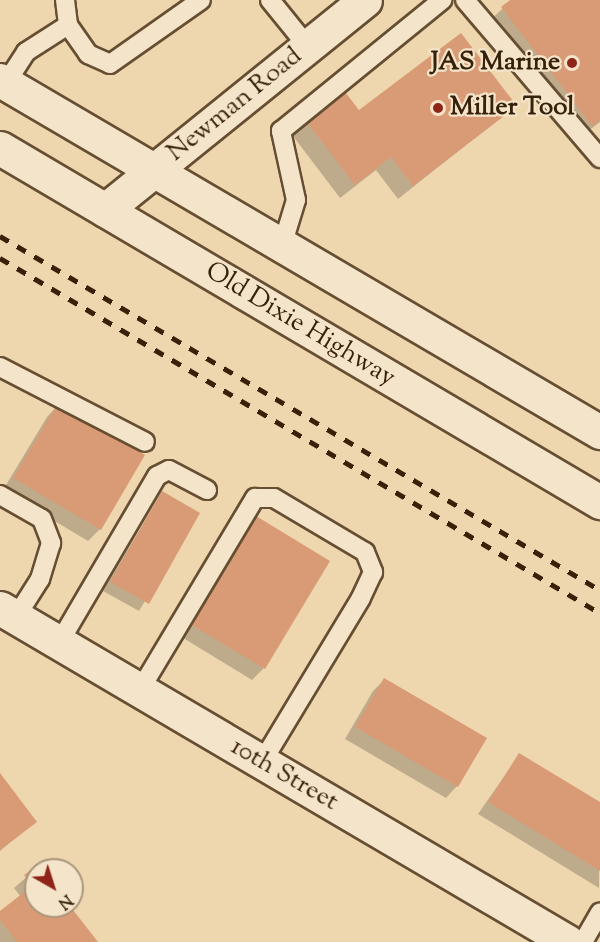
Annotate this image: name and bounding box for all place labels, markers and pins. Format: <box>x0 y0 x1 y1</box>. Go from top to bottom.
place label: JAS Marine <box>431 47 560 79</box>
marker: JAS Marine <box>565 56 579 70</box>
place label: Miller Tool <box>450 92 574 124</box>
marker: Miller Tool <box>431 101 445 115</box>

